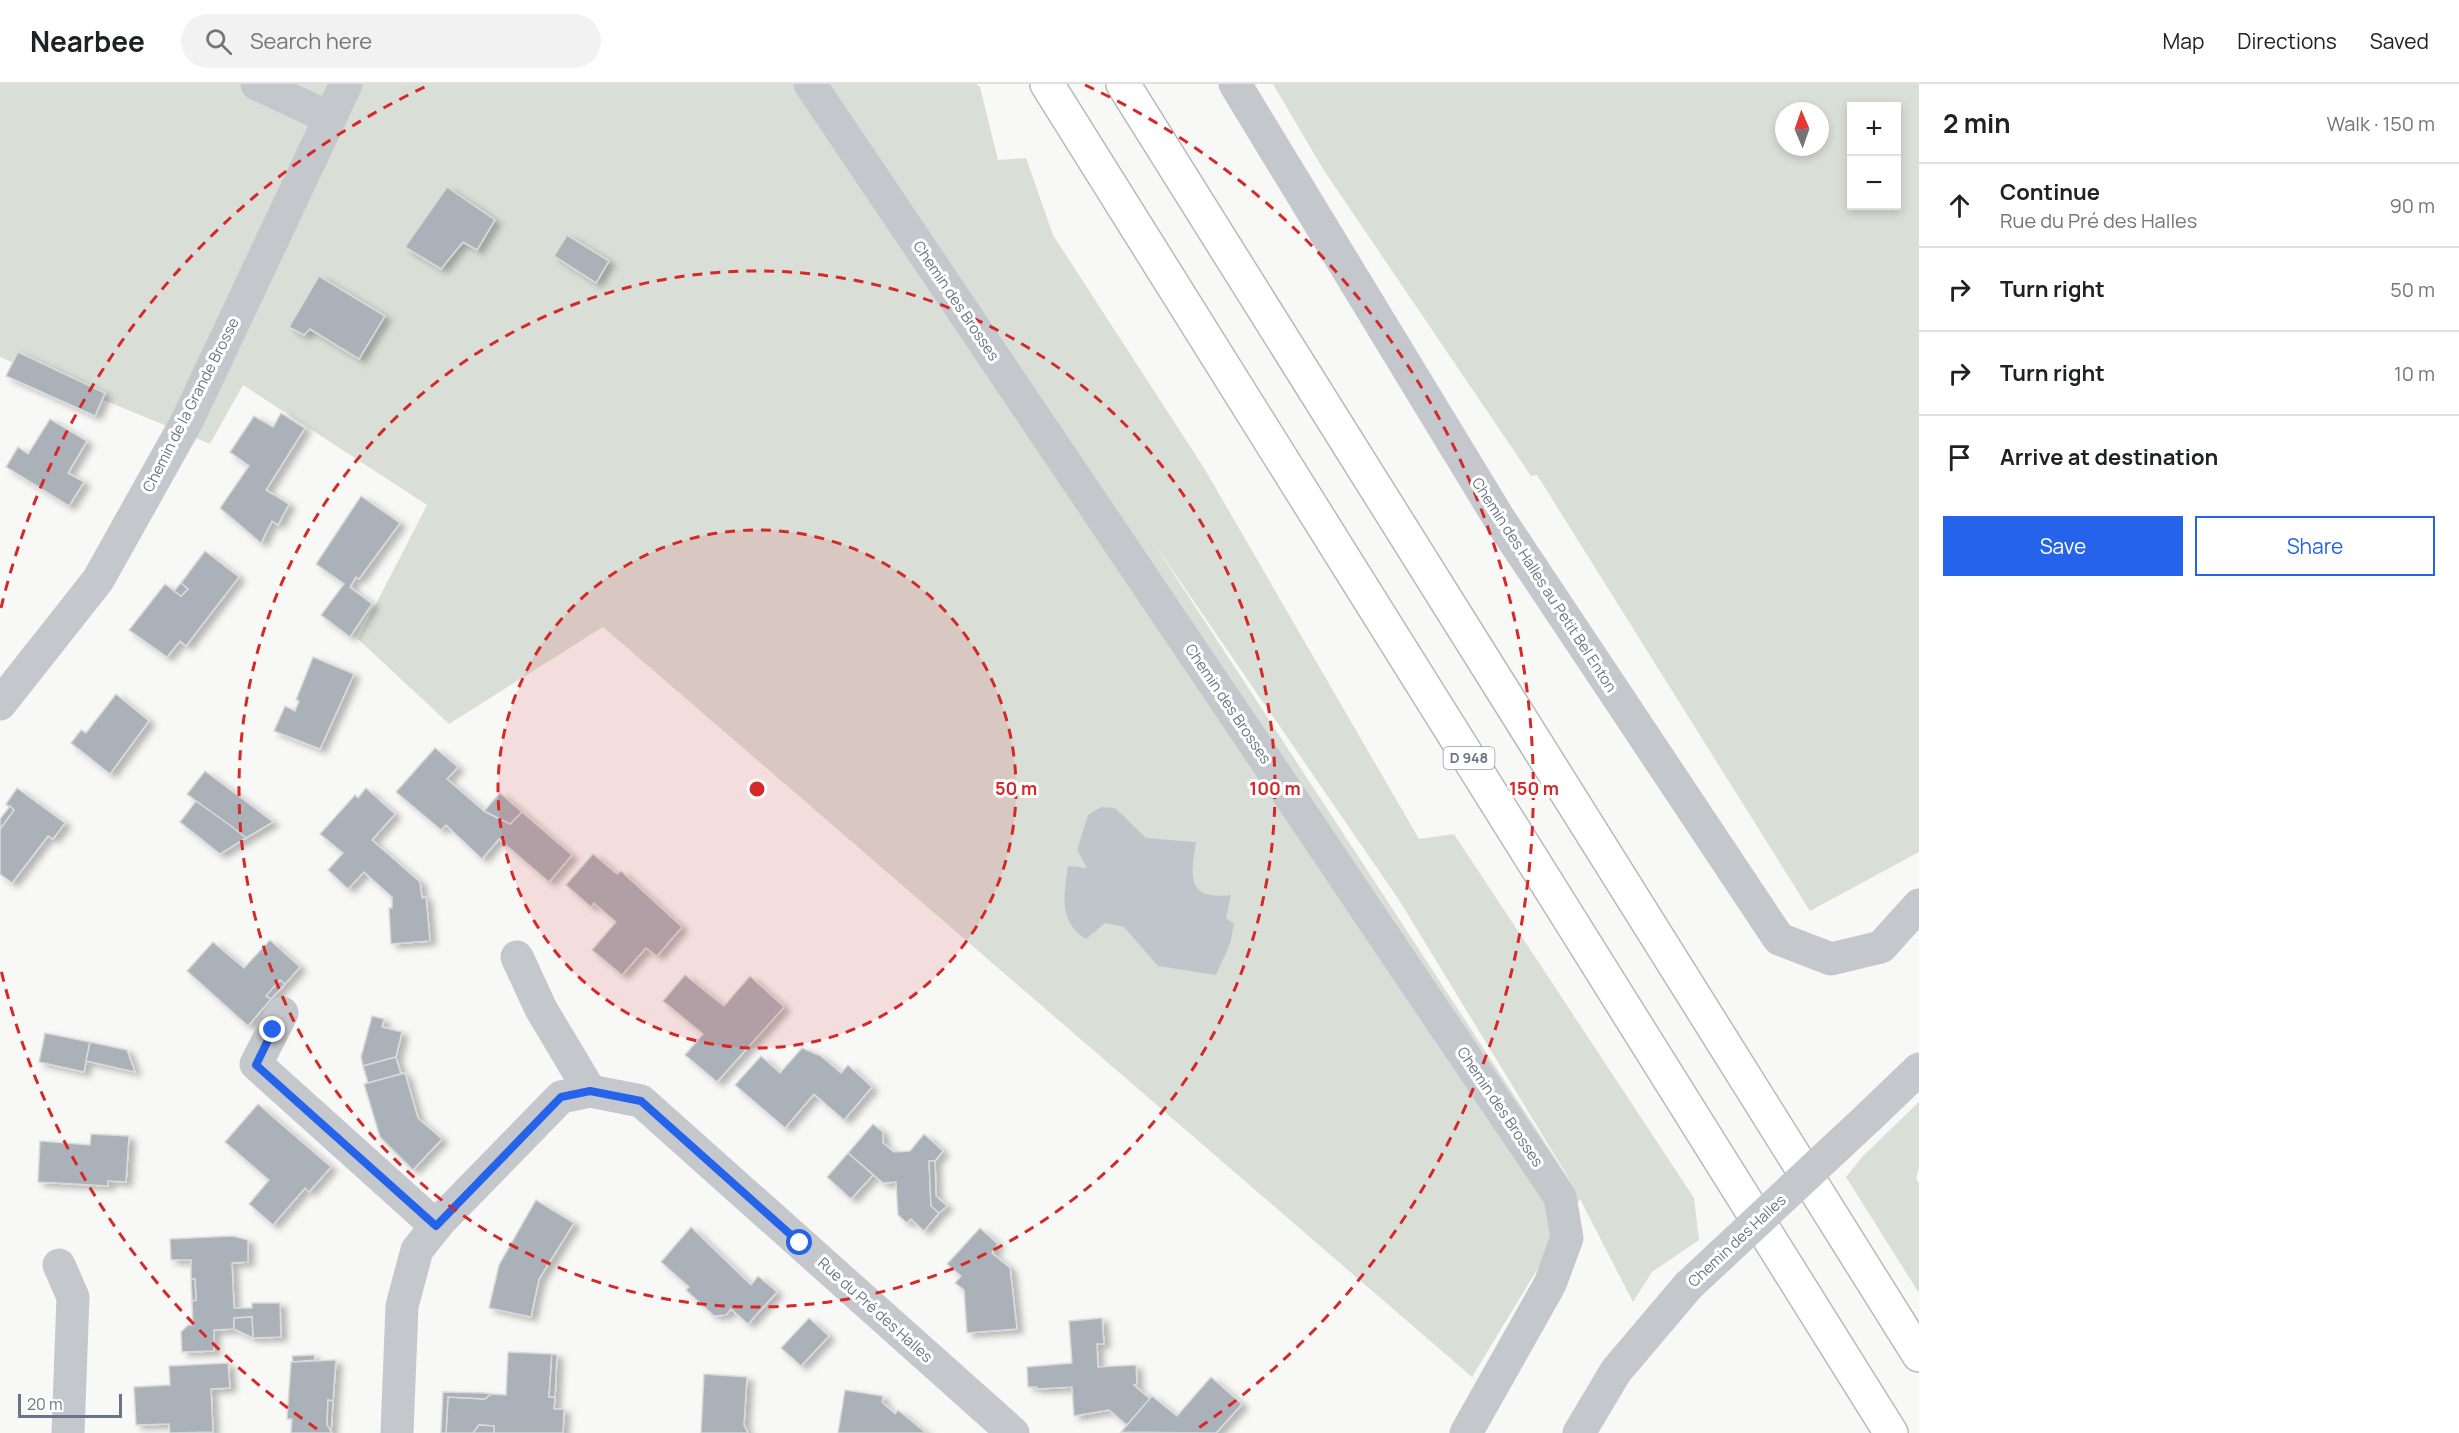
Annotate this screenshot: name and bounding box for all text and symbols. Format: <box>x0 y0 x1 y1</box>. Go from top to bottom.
search box <box>181 14 601 68</box>
text: Nearbee <box>30 22 145 60</box>
icon: search <box>202 25 235 58</box>
text: Search here <box>250 26 372 56</box>
text: Map <box>2163 27 2204 55</box>
text: Directions <box>2237 27 2337 55</box>
text: Saved <box>2370 27 2429 55</box>
north arrow <box>1775 102 1829 156</box>
map controls <box>1847 102 1901 210</box>
button: + <box>1847 102 1901 156</box>
text: 2 min <box>1943 105 2011 141</box>
text: Walk · 150 m <box>2326 110 2435 137</box>
button: − <box>1847 156 1901 210</box>
text: Continue <box>2000 177 2100 207</box>
icon: ahead <box>1943 189 1976 222</box>
text: 90 m <box>2389 192 2435 219</box>
text: Rue du Pré des Halles <box>2000 207 2197 234</box>
street label: Chemin des Brosses <box>908 237 1004 365</box>
icon: right <box>1943 273 1976 306</box>
text: Turn right <box>2000 274 2105 304</box>
text: 50 m <box>2390 276 2435 303</box>
street label: Chemin de la Grande Brosse <box>137 314 244 496</box>
icon: right <box>1943 357 1976 390</box>
text: Turn right <box>2000 358 2105 388</box>
text: 10 m <box>2394 360 2435 387</box>
icon: arrive <box>1943 441 1976 474</box>
text: Arrive at destination <box>2000 442 2218 472</box>
street label: Chemin des Halles au Petit Bel Enton <box>1467 473 1622 696</box>
button: Save <box>1943 516 2183 576</box>
button: Share <box>2195 516 2435 576</box>
street label: Chemin des Brosses <box>1180 640 1276 768</box>
road number: D 948 <box>1444 747 1494 769</box>
text: 50 m <box>995 776 1037 800</box>
text: 100 m <box>1249 776 1301 800</box>
text: 150 m <box>1509 776 1559 800</box>
centre of rings <box>747 779 767 799</box>
route end <box>259 1016 285 1042</box>
street label: Chemin des Brosses <box>1452 1043 1548 1171</box>
street label: Chemin des Halles <box>1683 1190 1790 1292</box>
route start <box>786 1229 812 1255</box>
street label: Rue du Pré des Halles <box>813 1252 937 1367</box>
scale bar <box>18 1391 122 1418</box>
text: 20 m <box>27 1393 63 1415</box>

